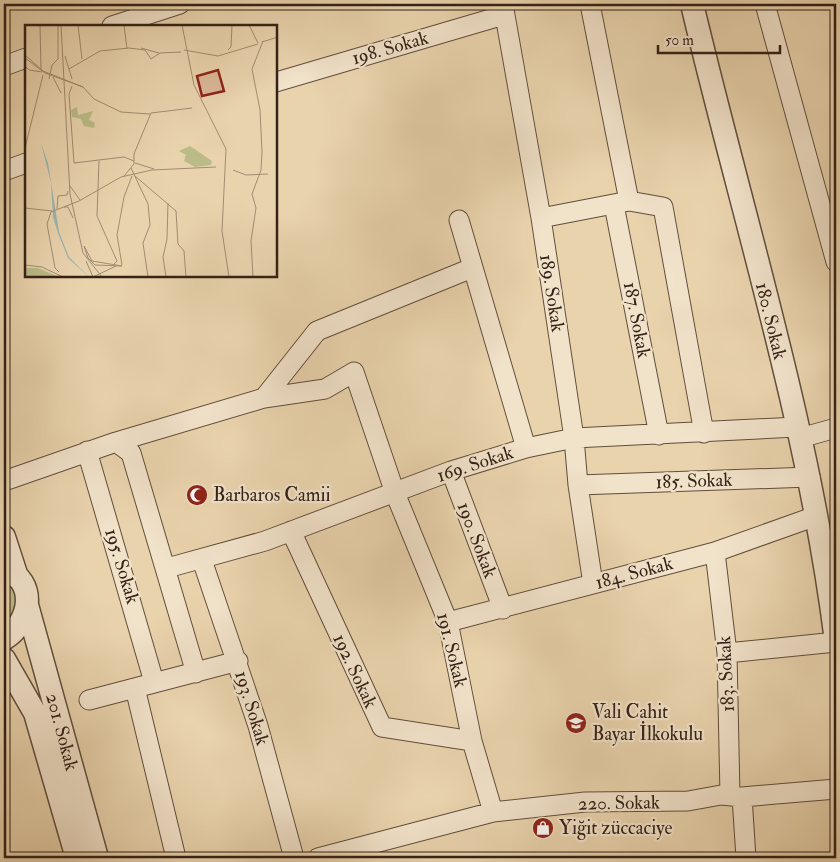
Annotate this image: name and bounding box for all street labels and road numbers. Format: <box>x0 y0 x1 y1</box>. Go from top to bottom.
street label: 198. Sokak <box>349 26 431 70</box>
street label: 189. Sokak <box>534 252 570 334</box>
street label: 187. Sokak <box>618 280 656 360</box>
street label: 180. Sokak <box>750 280 792 362</box>
street label: 169. Sokak <box>434 440 516 488</box>
street label: 185. Sokak <box>655 468 733 494</box>
street label: 190. Sokak <box>452 499 502 581</box>
street label: 195. Sokak <box>99 525 145 607</box>
street label: 184. Sokak <box>592 551 676 595</box>
street label: 191. Sokak <box>431 610 473 690</box>
street label: 192. Sokak <box>327 630 383 712</box>
street label: 183. Sokak <box>712 635 740 713</box>
street label: 193. Sokak <box>229 668 275 748</box>
street label: 201. Sokak <box>40 691 84 773</box>
street label: 220. Sokak <box>578 790 660 816</box>

